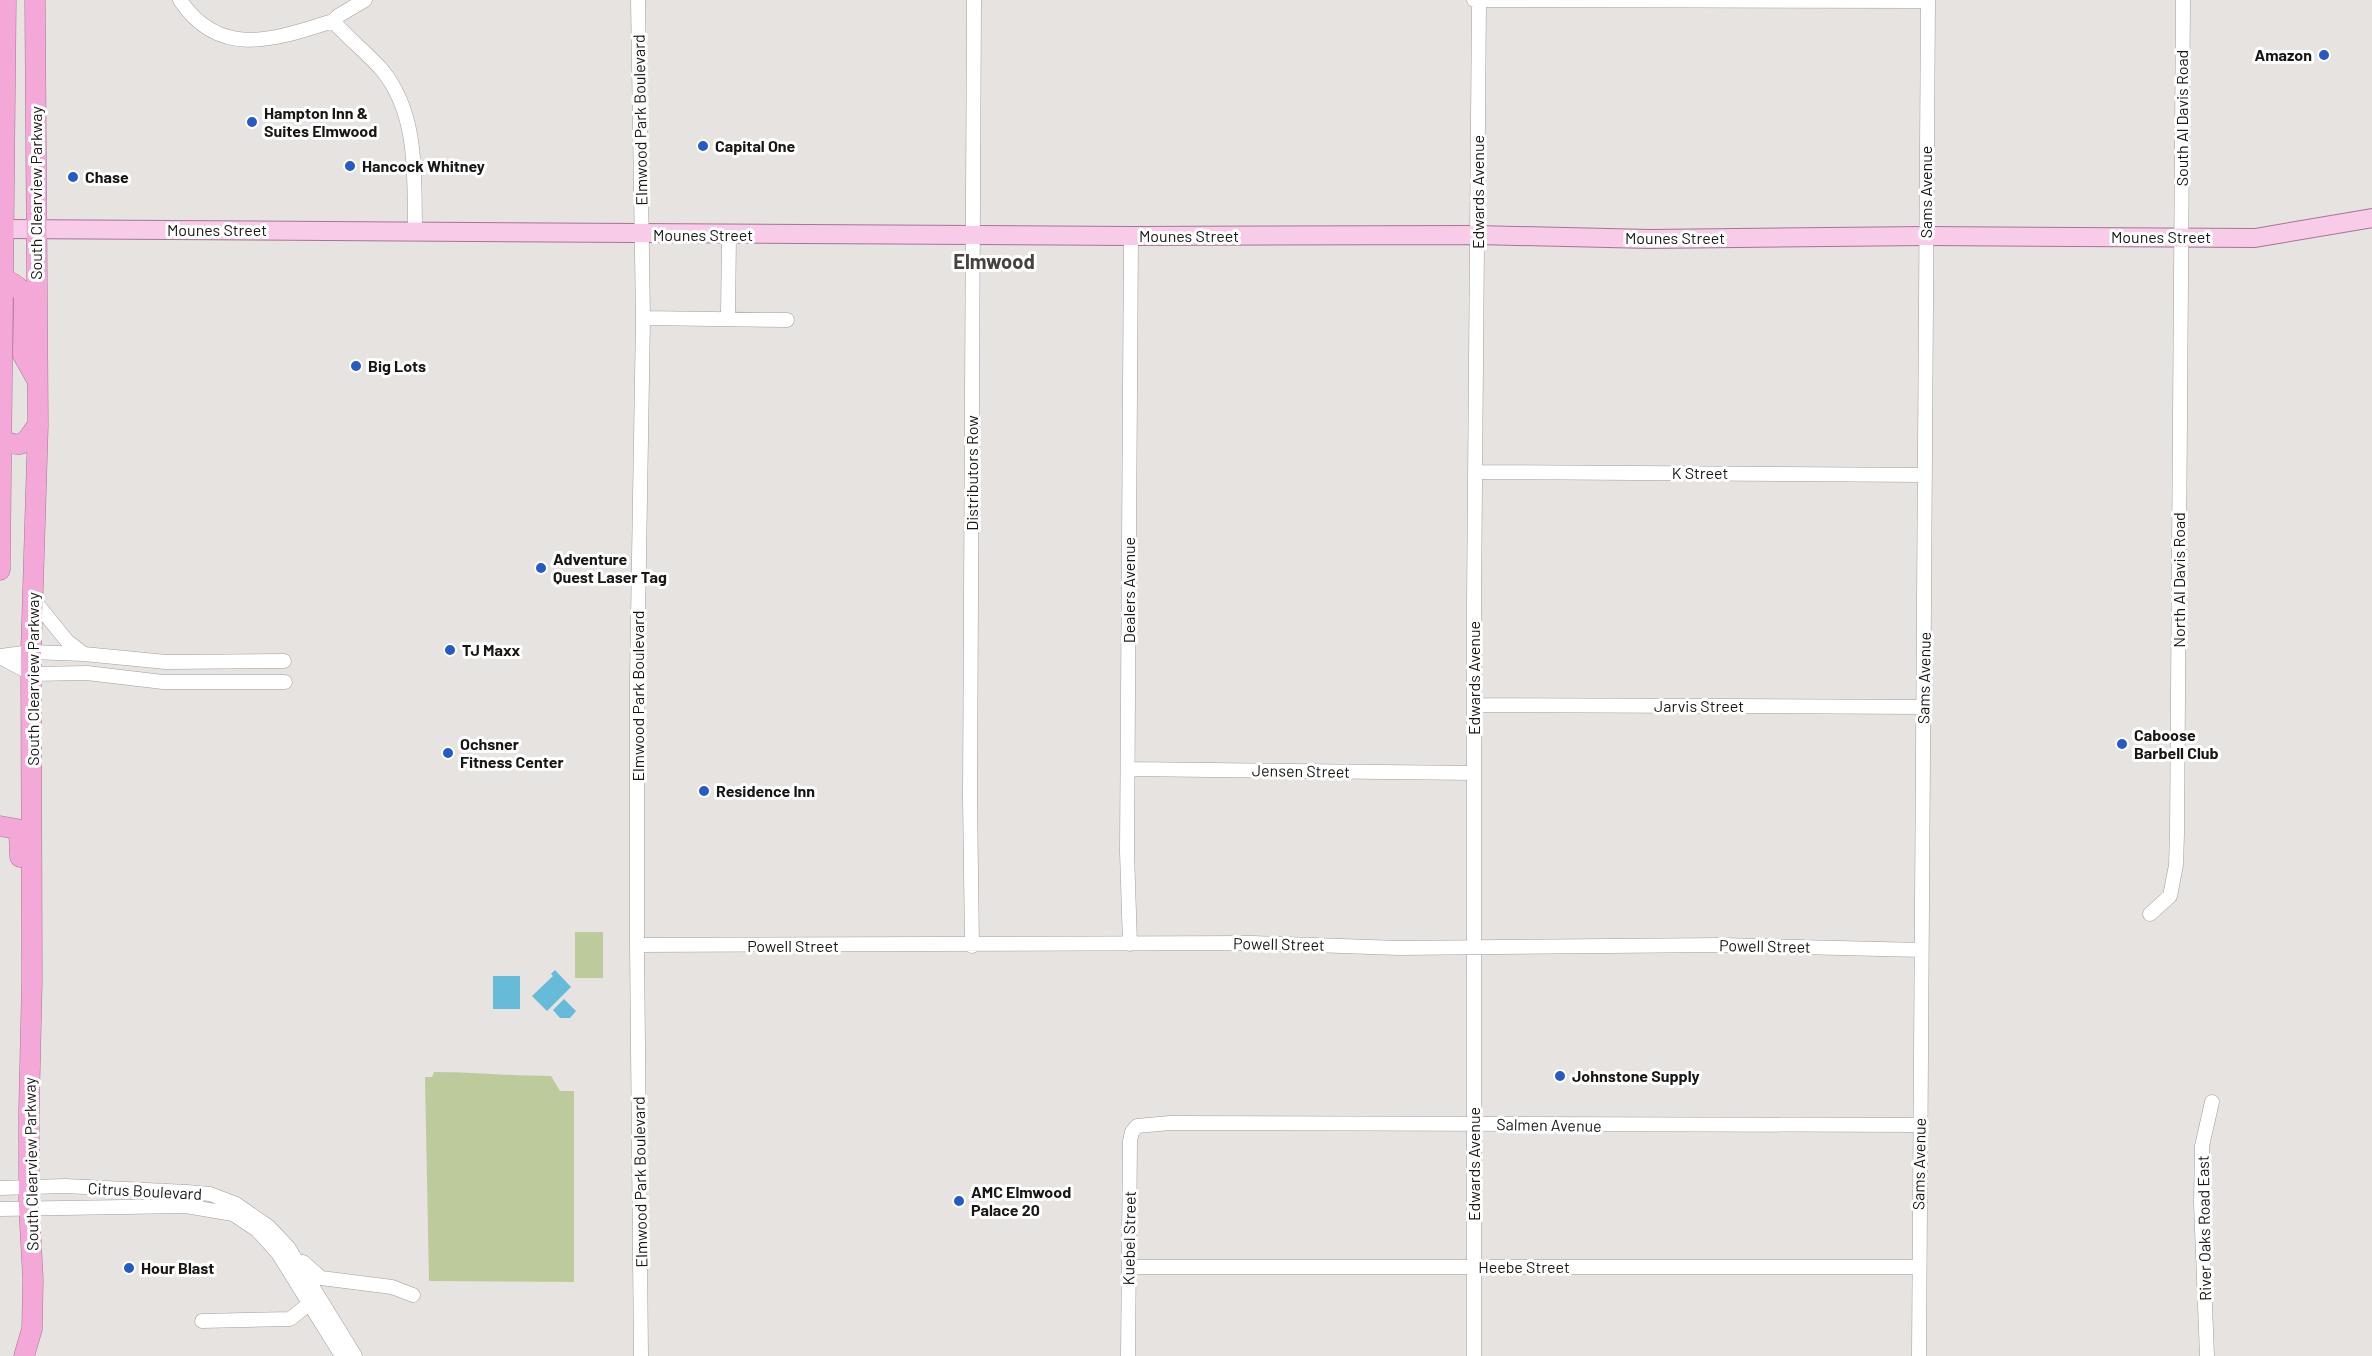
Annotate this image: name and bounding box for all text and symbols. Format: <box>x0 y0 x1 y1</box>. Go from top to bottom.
street label: Elmwood Park Boulevard <box>629 34 650 206</box>
place label: Amazon <box>2254 45 2312 64</box>
marker: Amazon <box>2317 48 2331 62</box>
street label: South Al Davis Road <box>2172 50 2191 186</box>
place label: Hampton Inn & Suites Elmwood <box>264 103 377 140</box>
street label: South Clearview Parkway <box>26 106 45 280</box>
marker: Hampton Inn & Suites Elmwood <box>245 115 259 129</box>
street label: Edwards Avenue <box>1468 135 1487 249</box>
place label: Capital One <box>715 136 796 155</box>
marker: Capital One <box>696 139 710 153</box>
street label: Sams Avenue <box>1916 146 1935 238</box>
place label: Hancock Whitney <box>362 156 485 175</box>
marker: Hancock Whitney <box>343 159 357 173</box>
place label: Chase <box>85 167 129 186</box>
marker: Chase <box>66 170 80 184</box>
street label: Mounes Street <box>167 220 267 239</box>
street label: Mounes Street <box>653 225 753 244</box>
street label: Mounes Street <box>1139 226 1239 245</box>
street label: Mounes Street <box>2111 227 2211 246</box>
street label: Mounes Street <box>1625 228 1725 247</box>
district label: Elmwood <box>953 249 1035 273</box>
place label: Big Lots <box>368 356 426 375</box>
marker: Big Lots <box>349 359 363 373</box>
street label: Distributors Row <box>962 415 981 531</box>
street label: K Street <box>1672 463 1728 482</box>
street label: North Al Davis Road <box>2169 512 2188 648</box>
street label: Dealers Avenue <box>1119 537 1138 643</box>
place label: Adventure Quest Laser Tag <box>553 549 667 586</box>
marker: Adventure Quest Laser Tag <box>534 561 548 575</box>
street label: South Clearview Parkway <box>23 592 42 766</box>
street label: Elmwood Park Boulevard <box>628 610 647 782</box>
street label: Edwards Avenue <box>1464 621 1483 735</box>
street label: Sams Avenue <box>1913 632 1934 724</box>
place label: TJ Maxx <box>462 640 521 659</box>
marker: TJ Maxx <box>443 643 457 657</box>
street label: Jarvis Street <box>1654 696 1744 715</box>
place label: Caboose Barbell Club <box>2134 725 2219 762</box>
place label: Ochsner Fitness Center <box>460 734 564 771</box>
marker: Caboose Barbell Club <box>2115 737 2129 751</box>
marker: Ochsner Fitness Center <box>441 746 455 760</box>
street label: Jensen Street <box>1252 760 1350 781</box>
place label: Residence Inn <box>716 781 815 800</box>
marker: Residence Inn <box>697 784 711 798</box>
street label: Powell Street <box>1233 933 1325 954</box>
street label: Powell Street <box>1719 935 1811 956</box>
street label: Powell Street <box>747 936 839 955</box>
place label: Johnstone Supply <box>1572 1066 1700 1085</box>
marker: Johnstone Supply <box>1553 1069 1567 1083</box>
street label: South Clearview Parkway <box>19 1076 42 1251</box>
street label: Elmwood Park Boulevard <box>629 1096 650 1268</box>
street label: Edwards Avenue <box>1464 1107 1483 1221</box>
street label: Salmen Avenue <box>1496 1114 1602 1135</box>
street label: Sams Avenue <box>1908 1118 1929 1210</box>
street label: River Oaks Road East <box>2193 1155 2214 1301</box>
street label: Citrus Boulevard <box>87 1178 203 1203</box>
place label: AMC Elmwood Palace 20 <box>971 1182 1071 1219</box>
street label: Kuebel Street <box>1118 1191 1139 1285</box>
marker: AMC Elmwood Palace 20 <box>952 1194 966 1208</box>
street label: Heebe Street <box>1478 1257 1570 1276</box>
place label: Hour Blast <box>141 1258 214 1277</box>
marker: Hour Blast <box>122 1261 136 1275</box>

